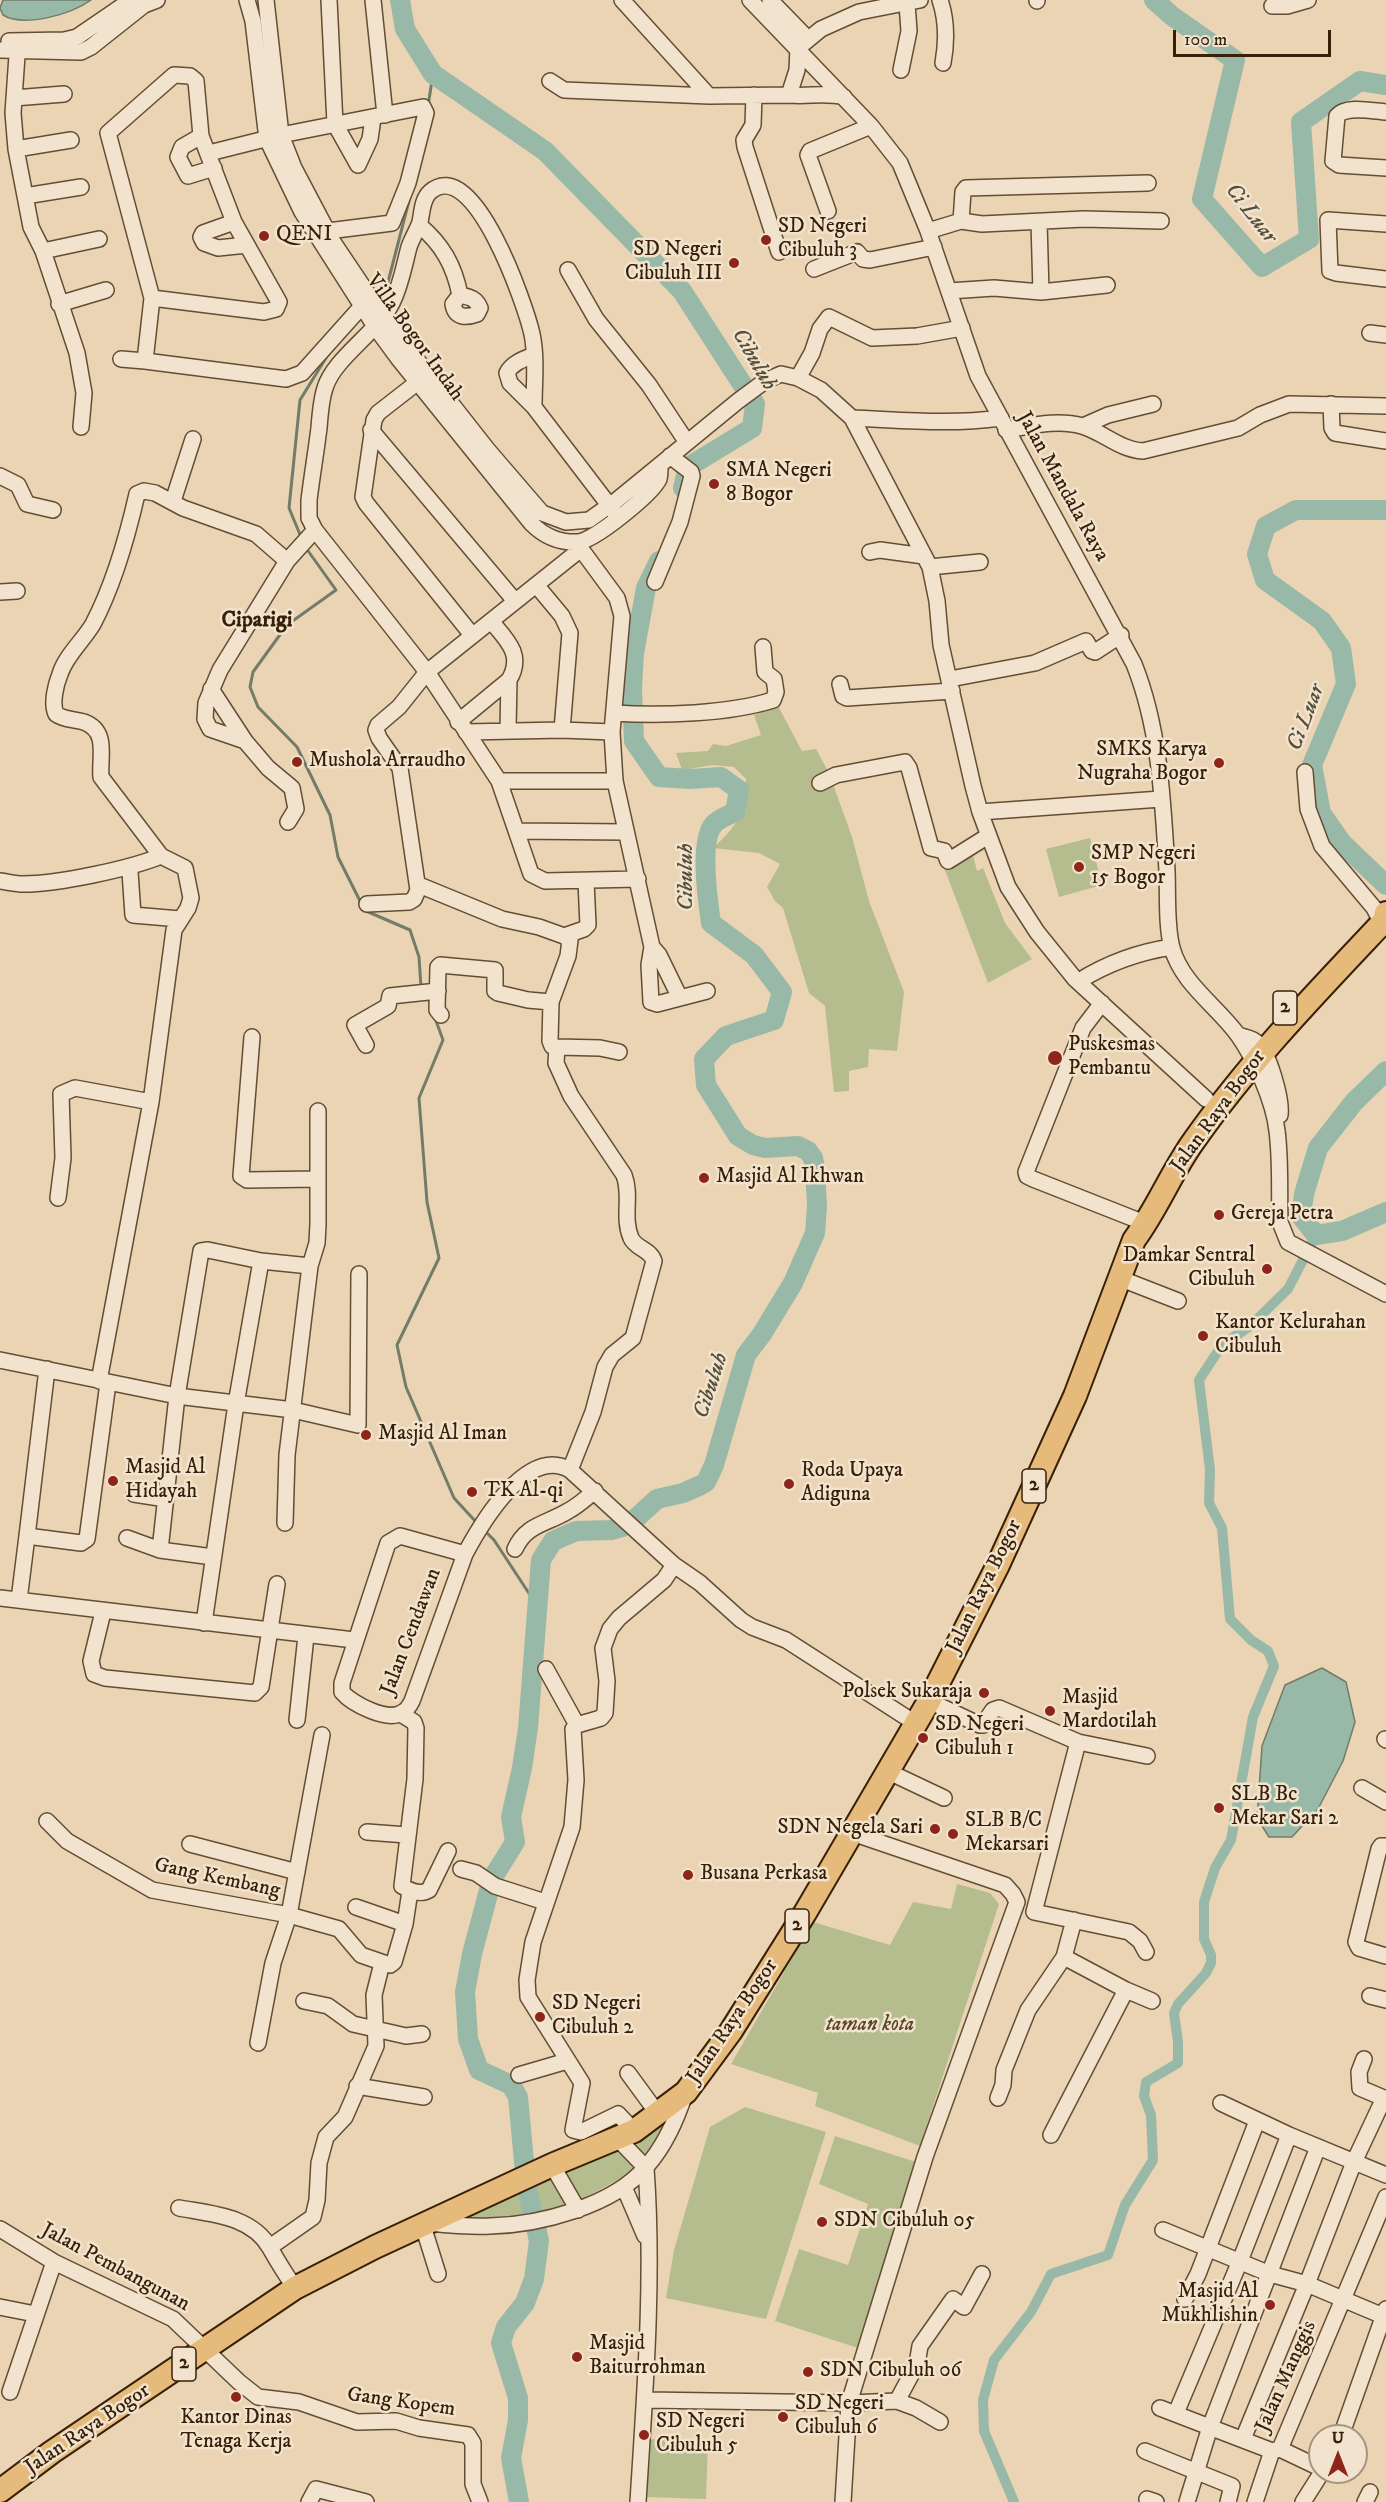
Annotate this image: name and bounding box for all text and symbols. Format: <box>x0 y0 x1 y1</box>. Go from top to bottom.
scale bar <box>1176 18 1334 56</box>
text: 100 m <box>1184 29 1227 51</box>
water label: Ci Luar <box>1218 179 1282 249</box>
place label: SD Negeri Cibuluh 3 <box>778 215 867 265</box>
place label: QENI <box>276 223 332 249</box>
marker: QENI <box>257 229 271 243</box>
marker: SD Negeri Cibuluh 3 <box>759 233 773 247</box>
place label: SD Negeri Cibuluh III <box>625 238 722 288</box>
marker: SD Negeri Cibuluh III <box>727 256 741 270</box>
street label: Villa Bogor Indah <box>360 270 468 406</box>
water label: Cibuluh <box>725 324 781 396</box>
street label: Jalan Mandala Raya <box>1010 408 1114 566</box>
place label: SMA Negeri 8 Bogor <box>726 459 832 509</box>
marker: SMA Negeri 8 Bogor <box>707 477 721 491</box>
district label: Ciparigi <box>222 608 292 634</box>
water label: Ci Luar <box>1282 681 1332 755</box>
place label: SMKS Karya Nugraha Bogor <box>1077 738 1207 788</box>
place label: Mushola Arraudho <box>309 749 466 775</box>
marker: Mushola Arraudho <box>290 755 304 769</box>
marker: SMKS Karya Nugraha Bogor <box>1212 756 1226 770</box>
place label: SMP Negeri 15 Bogor <box>1091 842 1196 892</box>
water label: Cibuluh <box>674 843 700 911</box>
marker: SMP Negeri 15 Bogor <box>1072 860 1086 874</box>
road number: 2 <box>1273 991 1297 1025</box>
place label: Puskesmas Pembantu <box>1068 1033 1155 1083</box>
street label: Jalan Raya Bogor <box>1166 1046 1272 1178</box>
marker: Puskesmas Pembantu <box>1046 1049 1064 1067</box>
place label: Masjid Al Ikhwan <box>716 1165 864 1191</box>
marker: Masjid Al Ikhwan <box>697 1171 711 1185</box>
place label: Gereja Petra <box>1231 1202 1333 1228</box>
marker: Gereja Petra <box>1212 1208 1226 1222</box>
place label: Damkar Sentral Cibuluh <box>1123 1244 1255 1294</box>
marker: Damkar Sentral Cibuluh <box>1260 1262 1274 1276</box>
place label: Kantor Kelurahan Cibuluh <box>1215 1311 1366 1361</box>
marker: Kantor Kelurahan Cibuluh <box>1196 1329 1210 1343</box>
water label: Cibuluh <box>689 1350 735 1422</box>
place label: Masjid Al Iman <box>378 1422 507 1448</box>
marker: Masjid Al Iman <box>359 1428 373 1442</box>
place label: Masjid Al Hidayah <box>125 1456 205 1506</box>
place label: Roda Upaya Adiguna <box>801 1459 903 1509</box>
road number: 2 <box>1022 1469 1046 1503</box>
marker: Masjid Al Hidayah <box>106 1474 120 1488</box>
marker: Roda Upaya Adiguna <box>782 1477 796 1491</box>
place label: TK Al-qi <box>484 1479 563 1505</box>
marker: TK Al-qi <box>465 1485 479 1499</box>
street label: Jalan Raya Bogor <box>942 1516 1028 1658</box>
street label: Jalan Cendawan <box>376 1565 448 1699</box>
place label: Polsek Sukaraja <box>842 1680 972 1706</box>
marker: Polsek Sukaraja <box>977 1686 991 1700</box>
place label: Masjid Mardotilah <box>1062 1686 1157 1736</box>
marker: Masjid Mardotilah <box>1043 1704 1057 1718</box>
place label: SD Negeri Cibuluh 1 <box>935 1713 1024 1763</box>
marker: SD Negeri Cibuluh 1 <box>916 1731 930 1745</box>
place label: SLB Bc Mekar Sari 2 <box>1231 1783 1338 1833</box>
marker: SLB Bc Mekar Sari 2 <box>1212 1801 1226 1815</box>
place label: SLB B/C Mekarsari <box>965 1809 1049 1859</box>
place label: SDN Negela Sari <box>778 1816 923 1842</box>
marker: SDN Negela Sari <box>928 1822 942 1836</box>
marker: SLB B/C Mekarsari <box>946 1827 960 1841</box>
street label: Gang Kembang <box>152 1853 282 1905</box>
place label: Busana Perkasa <box>700 1862 827 1888</box>
marker: Busana Perkasa <box>681 1868 695 1882</box>
road number: 2 <box>785 1909 809 1943</box>
street label: Jalan Raya Bogor <box>682 1955 784 2089</box>
place label: SD Negeri Cibuluh 2 <box>552 1992 641 2042</box>
marker: SD Negeri Cibuluh 2 <box>533 2010 547 2024</box>
park label: taman kota <box>826 2013 914 2039</box>
place label: SDN Cibuluh 05 <box>834 2209 975 2235</box>
marker: SDN Cibuluh 05 <box>815 2215 829 2229</box>
street label: Jalan Pembangunan <box>36 2218 194 2318</box>
place label: Masjid Al Mukhlishin <box>1161 2280 1258 2330</box>
marker: Masjid Al Mukhlishin <box>1263 2298 1277 2312</box>
street label: Jalan Manggis <box>1251 2317 1323 2437</box>
place label: Masjid Baiturrohman <box>589 2332 706 2382</box>
road number: 2 <box>172 2347 196 2381</box>
marker: Masjid Baiturrohman <box>570 2350 584 2364</box>
place label: SDN Cibuluh 06 <box>820 2359 962 2385</box>
marker: SDN Cibuluh 06 <box>801 2365 815 2379</box>
street label: Jalan Raya Bogor <box>21 2379 155 2481</box>
street label: Gang Kopem <box>345 2383 457 2423</box>
marker: Kantor Dinas Tenaga Kerja <box>229 2390 243 2404</box>
place label: SD Negeri Cibuluh 6 <box>795 2392 884 2442</box>
place label: Kantor Dinas Tenaga Kerja <box>180 2406 292 2456</box>
place label: SD Negeri Cibuluh 5 <box>656 2410 745 2460</box>
marker: SD Negeri Cibuluh 6 <box>776 2410 790 2424</box>
north arrow <box>1308 2424 1368 2484</box>
marker: SD Negeri Cibuluh 5 <box>637 2428 651 2442</box>
text: U <box>1332 2428 1344 2448</box>

